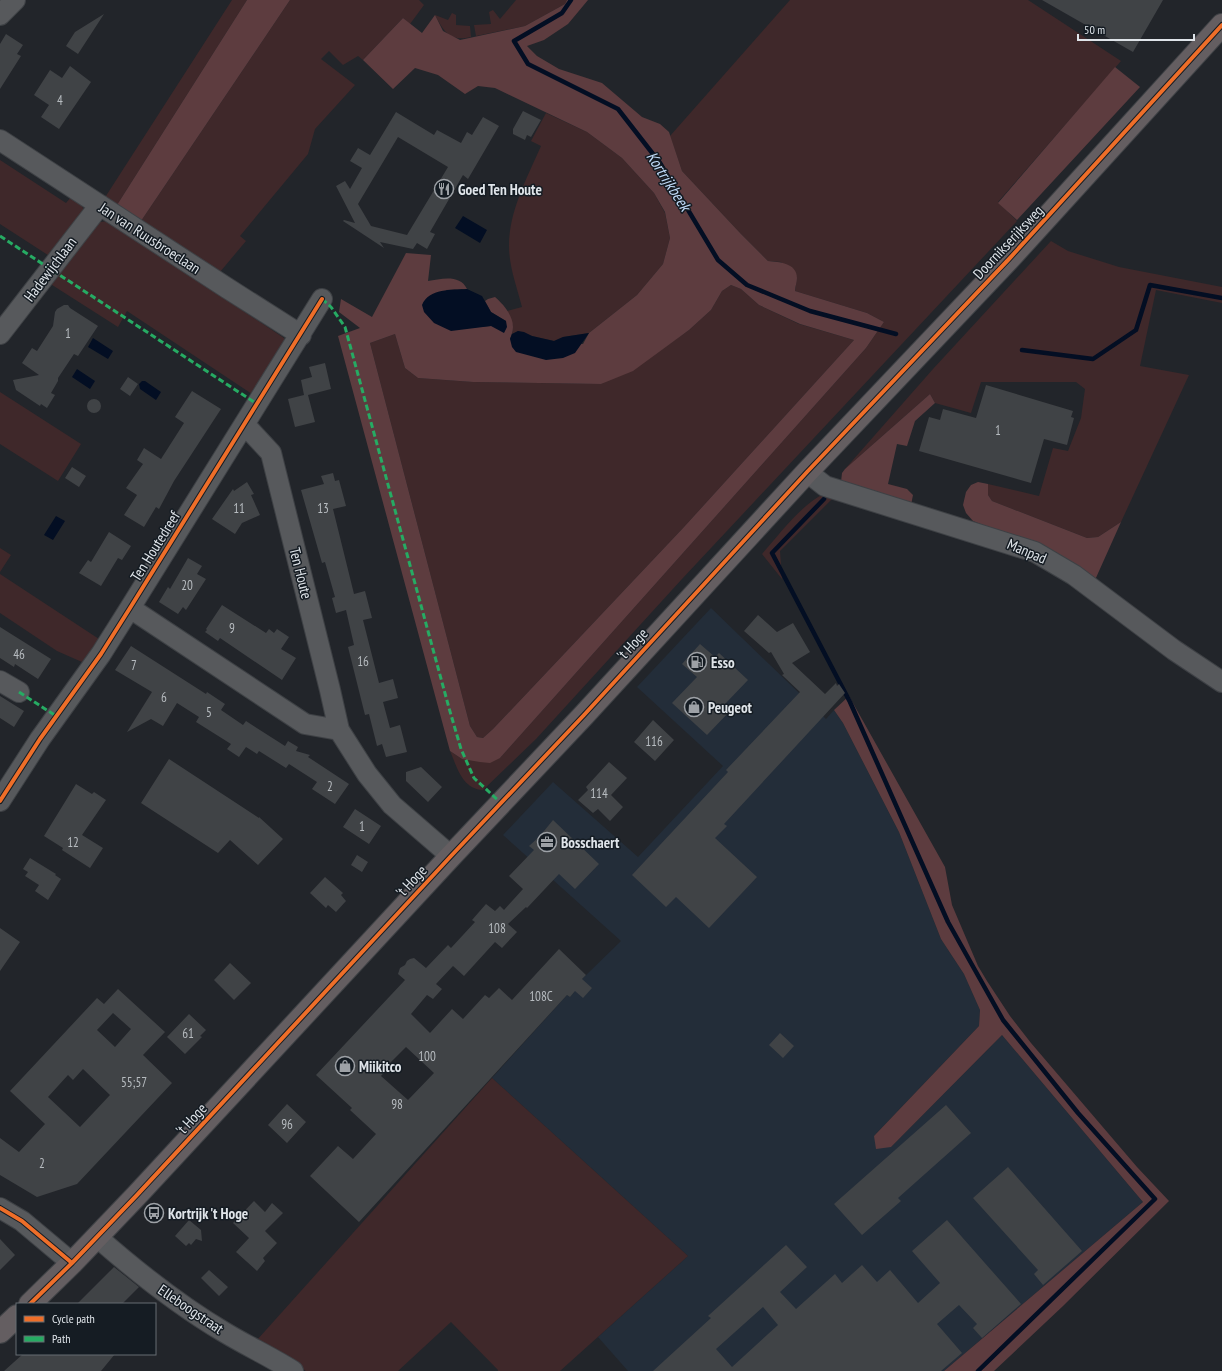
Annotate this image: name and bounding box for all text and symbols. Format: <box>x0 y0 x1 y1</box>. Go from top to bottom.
scale bar <box>1078 16 1194 42</box>
text: 50 m <box>1084 22 1105 37</box>
house number: 4 <box>57 92 63 109</box>
water label: Kortrijkbeek <box>642 147 697 216</box>
restaurant icon: Goed Ten Houte <box>433 178 455 200</box>
place label: Goed Ten Houte <box>458 180 542 199</box>
street label: Jan van Ruusbroeclaan <box>95 198 204 278</box>
street label: Doornikserijksweg <box>969 201 1047 283</box>
street label: Hadewijchlaan <box>20 233 80 305</box>
house number: 1 <box>65 325 71 342</box>
house number: 1 <box>995 422 1001 439</box>
house number: 11 <box>233 500 245 517</box>
house number: 13 <box>317 500 329 517</box>
street label: Ten Houtedreef <box>126 506 185 585</box>
street label: Manpad <box>1004 534 1050 568</box>
street label: Ten Houte <box>285 545 317 601</box>
house number: 20 <box>181 577 193 594</box>
house number: 9 <box>229 620 235 637</box>
street label: 't Hoge <box>612 624 652 664</box>
house number: 46 <box>13 646 25 663</box>
fuel station icon: Esso <box>686 651 708 673</box>
house number: 16 <box>357 653 369 670</box>
place label: Esso <box>711 653 735 672</box>
house number: 7 <box>131 657 137 674</box>
house number: 6 <box>161 689 167 706</box>
shop icon: Peugeot <box>683 696 705 718</box>
place label: Peugeot <box>708 698 753 717</box>
house number: 5 <box>206 704 212 721</box>
house number: 116 <box>645 733 663 750</box>
house number: 2 <box>327 778 333 795</box>
house number: 114 <box>590 785 608 802</box>
house number: 1 <box>359 818 365 835</box>
office icon: Bosschaert <box>536 831 558 853</box>
place label: Bosschaert <box>561 833 620 852</box>
house number: 12 <box>67 834 79 851</box>
street label: 't Hoge <box>391 861 431 901</box>
house number: 108 <box>488 920 506 937</box>
house number: 108C <box>529 988 553 1005</box>
house number: 61 <box>182 1025 194 1042</box>
house number: 100 <box>418 1048 436 1065</box>
shop icon: Miikitco <box>334 1055 356 1077</box>
place label: Miikitco <box>359 1057 402 1076</box>
house number: 55;57 <box>121 1074 147 1091</box>
house number: 98 <box>391 1096 403 1113</box>
street label: 't Hoge <box>171 1099 211 1139</box>
house number: 96 <box>281 1116 293 1133</box>
house number: 2 <box>39 1155 45 1172</box>
bus stop icon: Kortrijk 't Hoge <box>143 1202 165 1224</box>
place label: Kortrijk 't Hoge <box>168 1204 248 1223</box>
street label: Elleboogstraat <box>155 1280 227 1338</box>
legend <box>16 1303 156 1355</box>
text: Cycle path <box>52 1311 95 1326</box>
text: Path <box>52 1331 70 1346</box>

